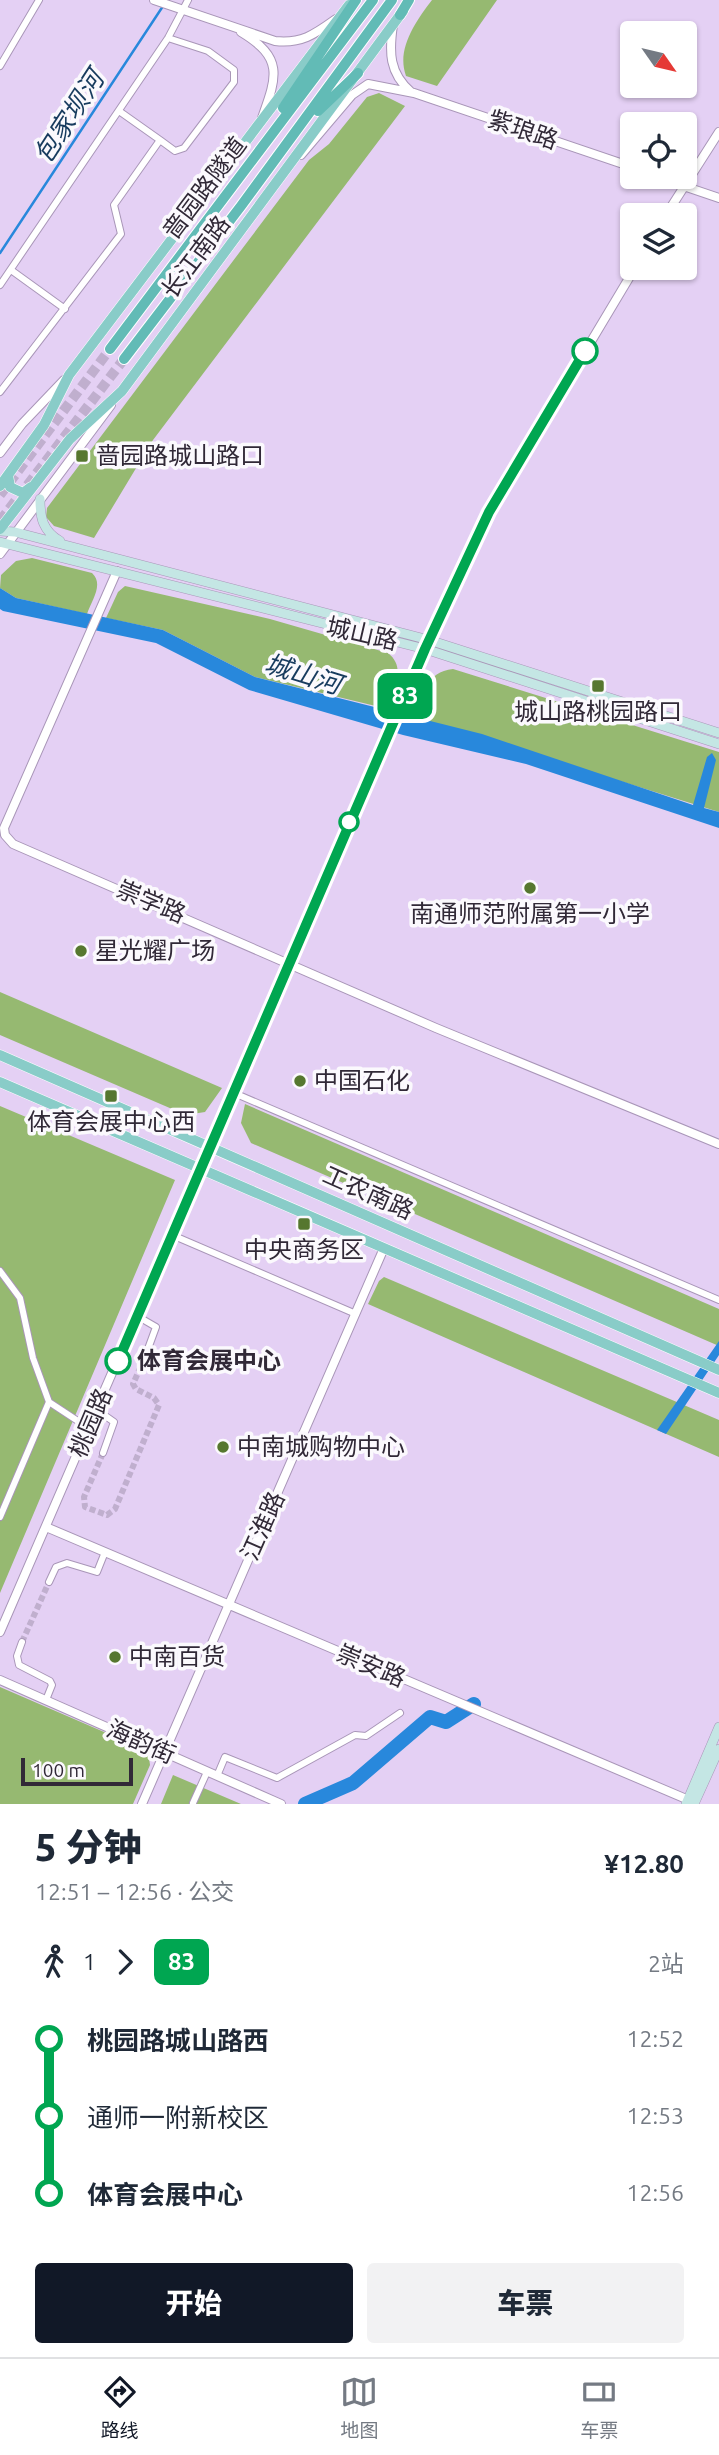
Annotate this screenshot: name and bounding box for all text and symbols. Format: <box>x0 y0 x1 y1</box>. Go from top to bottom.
north arrow <box>620 21 696 98</box>
map controls <box>620 21 697 280</box>
water label: 包家坝河 <box>28 61 112 168</box>
street label: 紫琅路 <box>485 105 562 154</box>
button: locate <box>620 112 697 189</box>
street label: 啬园路隧道 <box>158 132 251 244</box>
button: layers <box>620 203 697 280</box>
street label: 长江南路 <box>156 210 235 303</box>
unlabelled marker <box>572 338 598 364</box>
place label: 啬园路城山路口 <box>96 442 264 469</box>
marker: 啬园路城山路口 <box>74 448 90 464</box>
street label: 城山路 <box>324 612 400 655</box>
water label: 城山河 <box>262 648 349 700</box>
line badge: 83 <box>374 673 436 719</box>
marker: 城山路桃园路口 <box>590 678 606 694</box>
text: 83 <box>391 682 419 709</box>
place label: 城山路桃园路口 <box>514 698 682 725</box>
unlabelled marker <box>339 812 359 832</box>
street label: 崇学路 <box>113 875 190 928</box>
marker: 南通师范附属第一小学 <box>522 880 538 896</box>
place label: 南通师范附属第一小学 <box>410 900 650 927</box>
place label: 星光耀广场 <box>95 937 215 964</box>
marker: 星光耀广场 <box>73 943 89 959</box>
place label: 中国石化 <box>314 1067 410 1094</box>
marker: 中国石化 <box>292 1073 308 1089</box>
marker: 体育会展中心西 <box>103 1088 119 1104</box>
place label: 体育会展中心西 <box>27 1108 195 1135</box>
street label: 工农南路 <box>319 1161 418 1224</box>
marker: 中央商务区 <box>296 1216 312 1232</box>
place label: 中央商务区 <box>244 1236 364 1263</box>
place label: 体育会展中心 <box>137 1347 281 1374</box>
marker: 体育会展中心 <box>105 1348 131 1374</box>
street label: 桃园路 <box>64 1384 117 1461</box>
place label: 中南城购物中心 <box>237 1433 405 1460</box>
marker: 中南城购物中心 <box>215 1439 231 1455</box>
street label: 江淮路 <box>236 1487 290 1564</box>
street label: 崇安路 <box>333 1639 410 1692</box>
place label: 中南百货 <box>129 1643 225 1670</box>
marker: 中南百货 <box>107 1649 123 1665</box>
street label: 海韵街 <box>103 1715 180 1769</box>
scale bar <box>21 1755 133 1787</box>
text: 100 m <box>32 1759 85 1781</box>
text: 5 分钟 <box>35 1826 142 1868</box>
text: ¥12.80 <box>604 1849 684 1878</box>
text: 12:51 – 12:56 · 公交 <box>35 1879 234 1904</box>
icon: walk <box>35 1943 73 1981</box>
icon: forward <box>106 1943 144 1981</box>
text: 83 <box>168 1948 195 1975</box>
text: 1 <box>83 1949 96 1974</box>
text: 2站 <box>648 1951 684 1976</box>
text: 桃园路城山路西 <box>87 2026 269 2055</box>
text: 12:52 <box>626 2026 684 2051</box>
text: 通师一附新校区 <box>87 2103 269 2132</box>
text: 12:53 <box>626 2103 684 2128</box>
text: 体育会展中心 <box>87 2180 243 2209</box>
text: 12:56 <box>626 2180 684 2205</box>
button: 开始 <box>35 2263 353 2343</box>
button: 车票 <box>367 2263 684 2343</box>
tab: 路线 <box>101 2373 139 2442</box>
tab: 地图 <box>340 2373 378 2442</box>
tab: 车票 <box>580 2373 618 2442</box>

